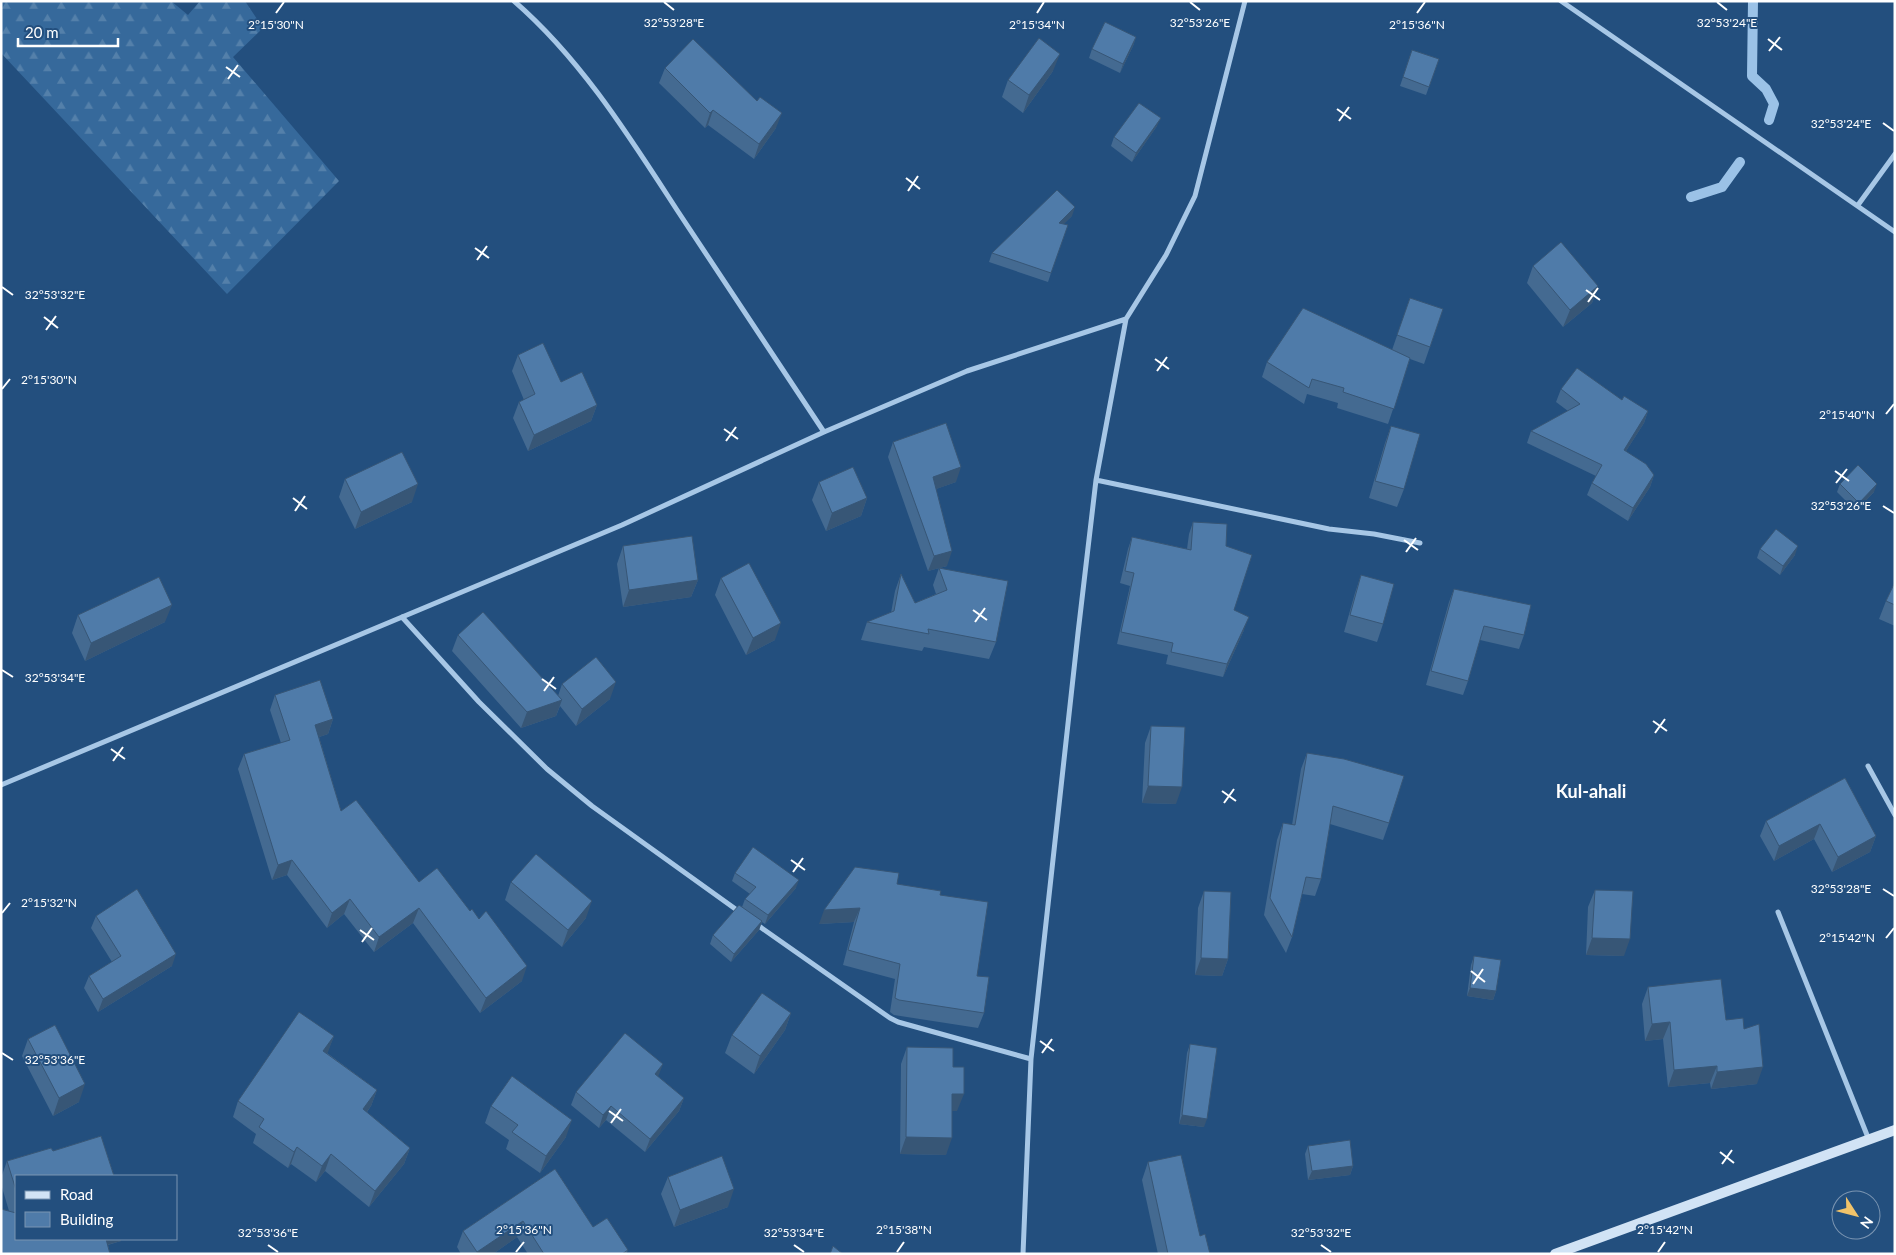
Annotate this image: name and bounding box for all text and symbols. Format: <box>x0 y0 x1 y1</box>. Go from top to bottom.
scale bar <box>18 15 118 47</box>
text: 32°53'28"E <box>644 15 704 30</box>
text: 32°53'26"E <box>1170 15 1230 30</box>
text: 32°53'24"E <box>1697 15 1757 30</box>
text: 2°15'30"N <box>248 17 304 32</box>
text: 2°15'34"N <box>1009 17 1065 32</box>
text: 2°15'36"N <box>1389 17 1445 32</box>
text: 20 m <box>25 23 59 41</box>
text: 32°53'24"E <box>1811 116 1871 131</box>
text: 32°53'32"E <box>25 287 85 302</box>
text: 2°15'30"N <box>21 372 77 387</box>
text: 2°15'40"N <box>1819 407 1875 422</box>
text: 32°53'26"E <box>1811 498 1871 513</box>
text: 32°53'34"E <box>25 670 85 685</box>
district label: Kul-ahali <box>1556 780 1626 802</box>
text: 32°53'28"E <box>1811 881 1871 896</box>
text: 2°15'32"N <box>21 895 77 910</box>
text: 2°15'42"N <box>1819 930 1875 945</box>
text: 32°53'36"E <box>25 1052 85 1067</box>
legend <box>15 1175 178 1240</box>
text: Road <box>60 1185 93 1203</box>
north arrow <box>1831 1190 1881 1240</box>
text: Building <box>60 1210 113 1228</box>
text: N <box>1857 1214 1877 1232</box>
text: 2°15'36"N <box>496 1222 552 1237</box>
text: 2°15'38"N <box>876 1222 932 1237</box>
text: 2°15'42"N <box>1637 1222 1693 1237</box>
text: 32°53'36"E <box>238 1225 298 1240</box>
text: 32°53'34"E <box>764 1225 824 1240</box>
text: 32°53'32"E <box>1291 1225 1351 1240</box>

